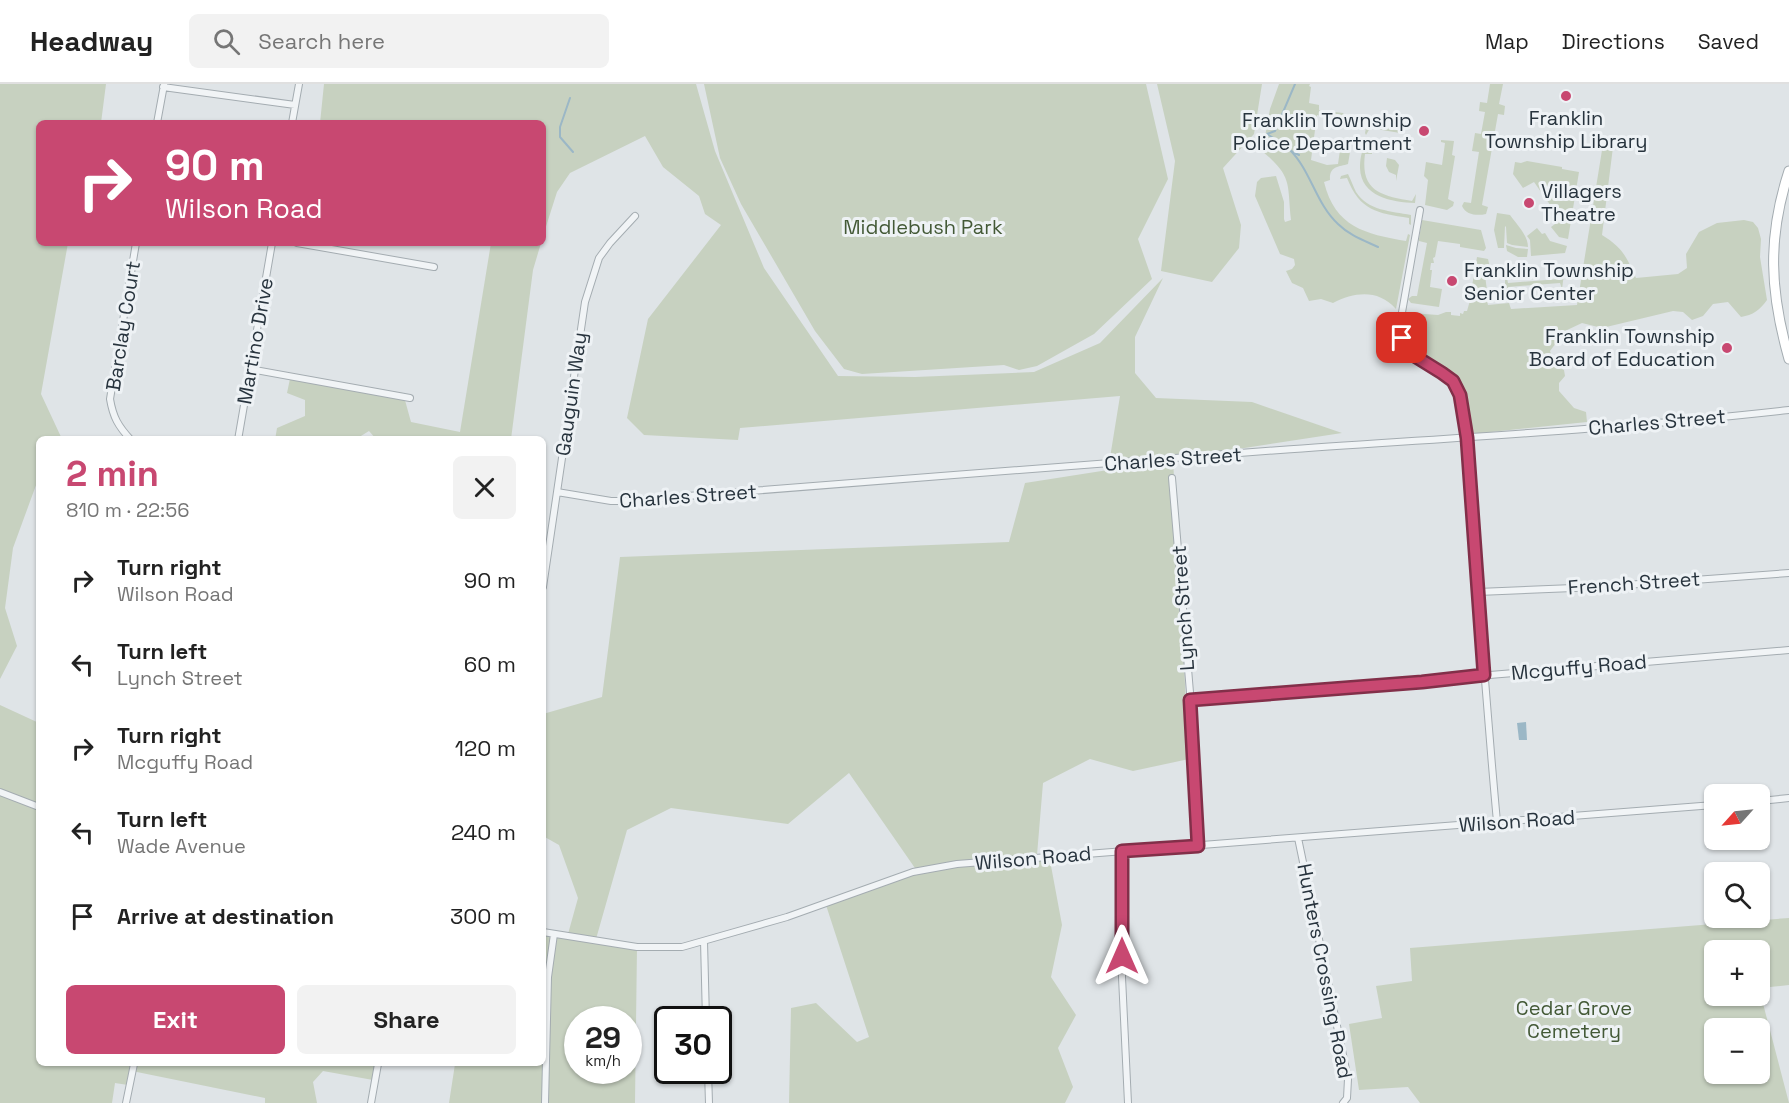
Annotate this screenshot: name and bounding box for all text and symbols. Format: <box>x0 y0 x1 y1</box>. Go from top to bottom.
search box <box>189 14 609 68</box>
text: Headway <box>30 23 153 59</box>
icon: search <box>210 25 243 58</box>
text: Search here <box>258 27 385 55</box>
text: Map <box>1485 28 1529 55</box>
text: Directions <box>1562 28 1665 55</box>
text: Saved <box>1698 28 1759 55</box>
marker: Franklin Township Library <box>1559 89 1573 103</box>
place label: Franklin Township Library <box>1484 105 1648 154</box>
place label: Franklin Township Police Department <box>1233 107 1412 156</box>
marker: Franklin Township Police Department <box>1417 124 1431 138</box>
text: 90 m <box>165 139 265 192</box>
icon: right <box>66 144 144 222</box>
place label: Villagers Theatre <box>1541 178 1622 227</box>
text: Wilson Road <box>165 191 323 226</box>
marker: Villagers Theatre <box>1522 196 1536 210</box>
park label: Middlebush Park <box>843 214 1003 240</box>
place label: Franklin Township Senior Center <box>1464 257 1634 306</box>
street label: Barclay Court <box>100 259 146 393</box>
marker: Franklin Township Senior Center <box>1445 274 1459 288</box>
street label: Martino Drive <box>231 276 279 406</box>
pin <box>1376 312 1427 363</box>
icon: arrive <box>1385 321 1418 354</box>
place label: Franklin Township Board of Education <box>1529 323 1715 372</box>
street label: Gauguin Way <box>549 330 593 458</box>
marker: Franklin Township Board of Education <box>1720 341 1734 355</box>
street label: Charles Street <box>1587 403 1727 441</box>
street label: Charles Street <box>1103 441 1243 477</box>
text: 2 min <box>66 451 159 497</box>
button: close <box>453 456 516 519</box>
street label: Charles Street <box>618 478 758 514</box>
text: 810 m · 22:56 <box>66 497 189 523</box>
street label: Lynch Street <box>1166 544 1200 672</box>
text: Turn right <box>117 553 222 581</box>
icon: right <box>66 564 99 597</box>
street label: French Street <box>1567 565 1701 601</box>
text: 90 m <box>464 566 516 594</box>
text: Wilson Road <box>117 581 234 607</box>
text: Turn left <box>117 637 207 665</box>
icon: left <box>66 648 99 681</box>
street label: Mcguffy Road <box>1510 648 1648 686</box>
text: 60 m <box>464 650 516 678</box>
text: Lynch Street <box>117 665 243 691</box>
text: Turn right <box>117 721 222 749</box>
icon: right <box>66 732 99 765</box>
text: 120 m <box>455 734 516 762</box>
text: Mcguffy Road <box>117 749 253 775</box>
north arrow <box>1704 784 1770 850</box>
map controls <box>1704 784 1770 1084</box>
street label: Wilson Road <box>1458 804 1576 838</box>
text: Turn left <box>117 805 207 833</box>
icon: left <box>66 816 99 849</box>
text: 240 m <box>451 818 516 846</box>
text: Wade Avenue <box>117 833 246 859</box>
street label: Wilson Road <box>974 840 1092 876</box>
street label: Hunters Crossing Road <box>1291 861 1359 1081</box>
button: search <box>1704 862 1770 928</box>
icon: arrive <box>66 900 99 933</box>
text: Arrive at destination <box>117 902 334 930</box>
text: 300 m <box>450 902 516 930</box>
position arrow <box>1090 924 1154 988</box>
button: + <box>1704 940 1770 1006</box>
button: Exit <box>66 985 285 1054</box>
button: Share <box>297 985 516 1054</box>
park label: Cedar Grove Cemetery <box>1516 995 1632 1044</box>
speed limit sign: 30 <box>654 1006 732 1084</box>
text: 29 <box>585 1018 621 1057</box>
button: − <box>1704 1018 1770 1084</box>
text: km/h <box>585 1051 621 1070</box>

